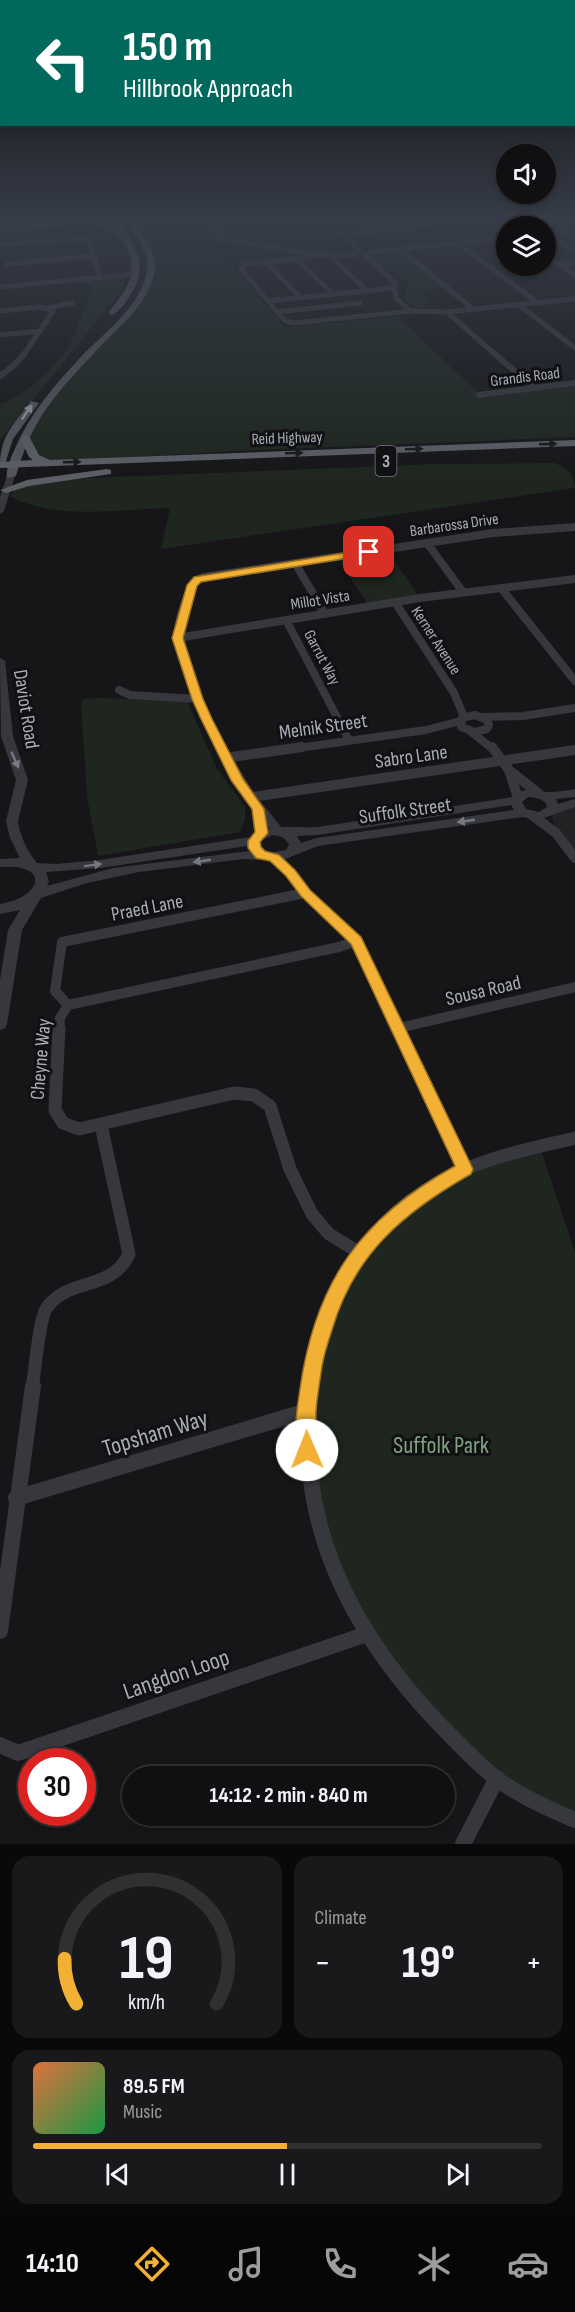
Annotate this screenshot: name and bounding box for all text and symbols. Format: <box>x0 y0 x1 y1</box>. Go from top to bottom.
text: 150 m <box>123 22 212 73</box>
icon: left <box>24 24 102 102</box>
text: Hillbrook Approach <box>123 73 293 105</box>
map controls <box>496 144 556 276</box>
button: sound <box>496 144 556 204</box>
button: layers <box>496 216 556 276</box>
street label: Grandis Road <box>489 364 561 391</box>
one-way arrow <box>21 405 33 421</box>
street label: Reid Highway <box>251 428 323 449</box>
one-way arrow <box>539 439 558 448</box>
one-way arrow <box>405 444 424 453</box>
road number: 3 <box>376 446 396 476</box>
one-way arrow <box>285 449 304 458</box>
one-way arrow <box>63 458 82 467</box>
street label: Barbarossa Drive <box>409 510 500 541</box>
pin <box>343 526 394 577</box>
icon: arrive <box>352 535 385 568</box>
street label: Millot Vista <box>289 586 351 615</box>
street label: Kerner Avenue <box>407 603 465 679</box>
street label: Garrut Way <box>299 627 344 688</box>
street label: Daviot Road <box>8 668 44 750</box>
street label: Melnik Street <box>277 709 369 745</box>
street label: Sabro Lane <box>373 740 449 774</box>
one-way arrow <box>10 751 20 769</box>
street label: Suffolk Street <box>357 793 453 829</box>
one-way arrow <box>456 816 475 825</box>
one-way arrow <box>193 856 212 865</box>
one-way arrow <box>84 860 103 870</box>
street label: Praed Lane <box>109 889 185 927</box>
street label: Sousa Road <box>443 971 523 1011</box>
street label: Cheyne Way <box>25 1017 57 1101</box>
street label: Topsham Way <box>99 1404 211 1463</box>
position arrow <box>275 1418 339 1482</box>
park label: Suffolk Park <box>393 1431 489 1460</box>
street label: Langdon Loop <box>119 1643 233 1706</box>
speed limit sign: 30 <box>18 1748 96 1826</box>
text: 14:12 · 2 min · 840 m <box>210 1782 368 1809</box>
text: Climate <box>315 1906 367 1930</box>
text: 19 <box>120 1922 174 1997</box>
text: 19° <box>402 1936 455 1991</box>
text: − <box>315 1943 331 1983</box>
text: + <box>526 1943 542 1983</box>
text: km/h <box>128 1990 165 2015</box>
text: 89.5 FM <box>123 2073 185 2100</box>
text: Music <box>123 2100 162 2124</box>
icon: previous <box>101 2158 134 2191</box>
icon: pause <box>271 2158 304 2191</box>
icon: next <box>441 2158 474 2191</box>
icon: directions <box>131 2243 173 2285</box>
icon: music <box>225 2243 267 2285</box>
icon: phone <box>319 2243 361 2285</box>
icon: climate <box>413 2243 455 2285</box>
icon: car <box>507 2243 549 2285</box>
text: 14:10 <box>26 2248 79 2280</box>

